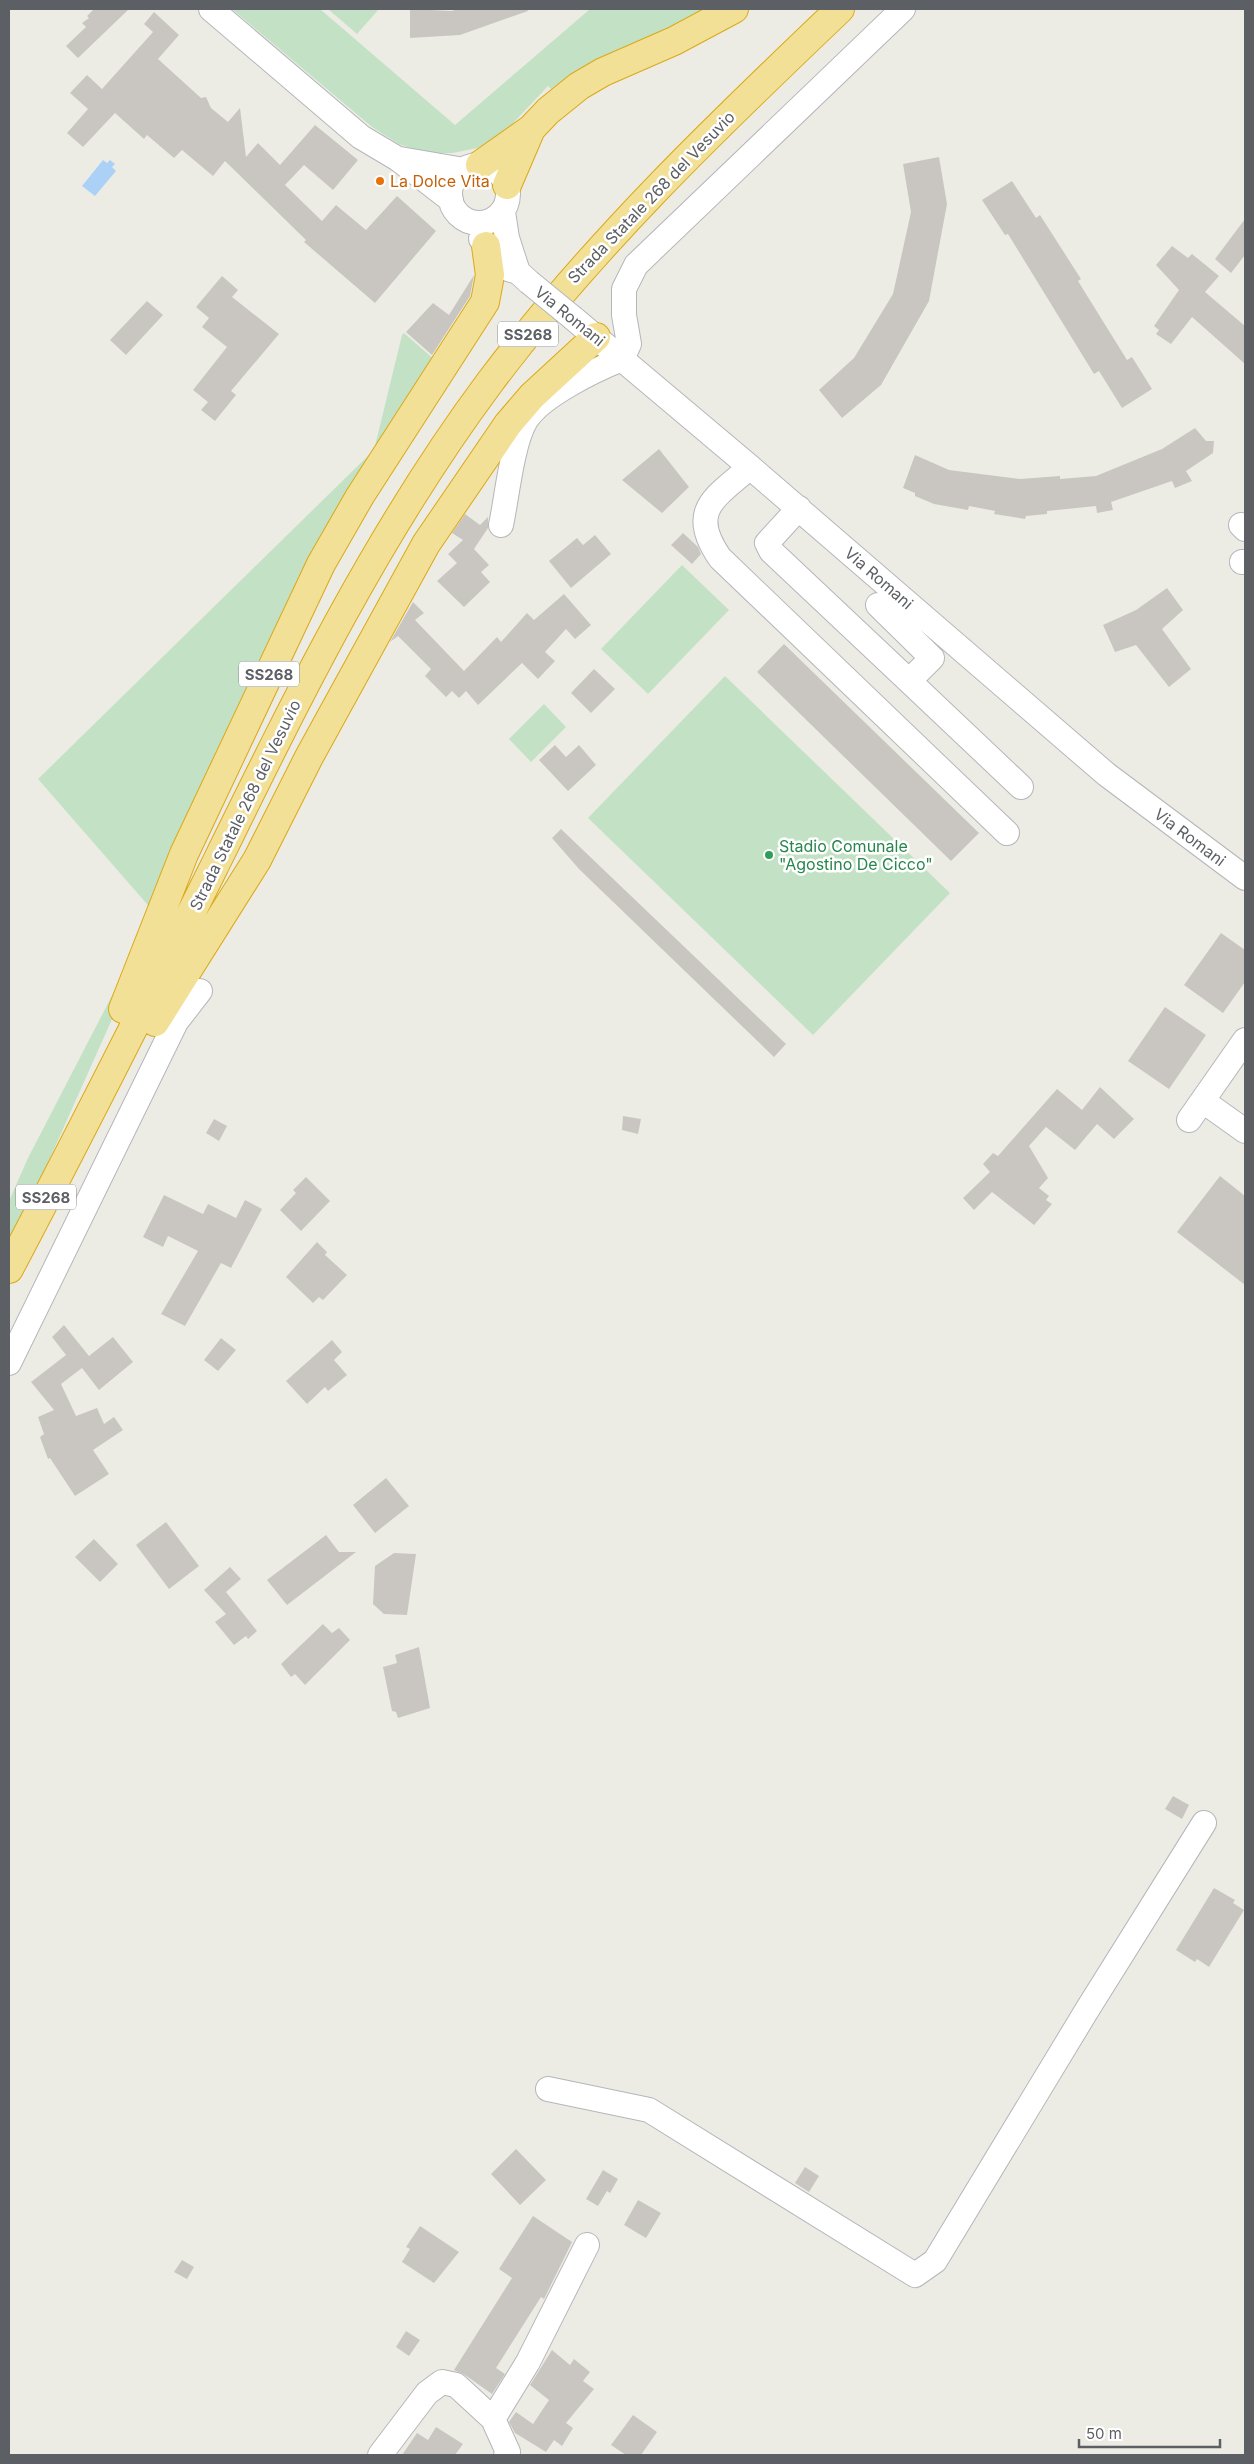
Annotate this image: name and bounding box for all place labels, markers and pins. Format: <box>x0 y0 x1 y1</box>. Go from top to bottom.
place label: La Dolce Vita <box>390 171 490 191</box>
marker: La Dolce Vita <box>374 175 386 187</box>
place label: Stadio Comunale "Agostino De Cicco" <box>779 836 933 874</box>
marker: Stadio Comunale "Agostino De Cicco" <box>763 849 775 861</box>

